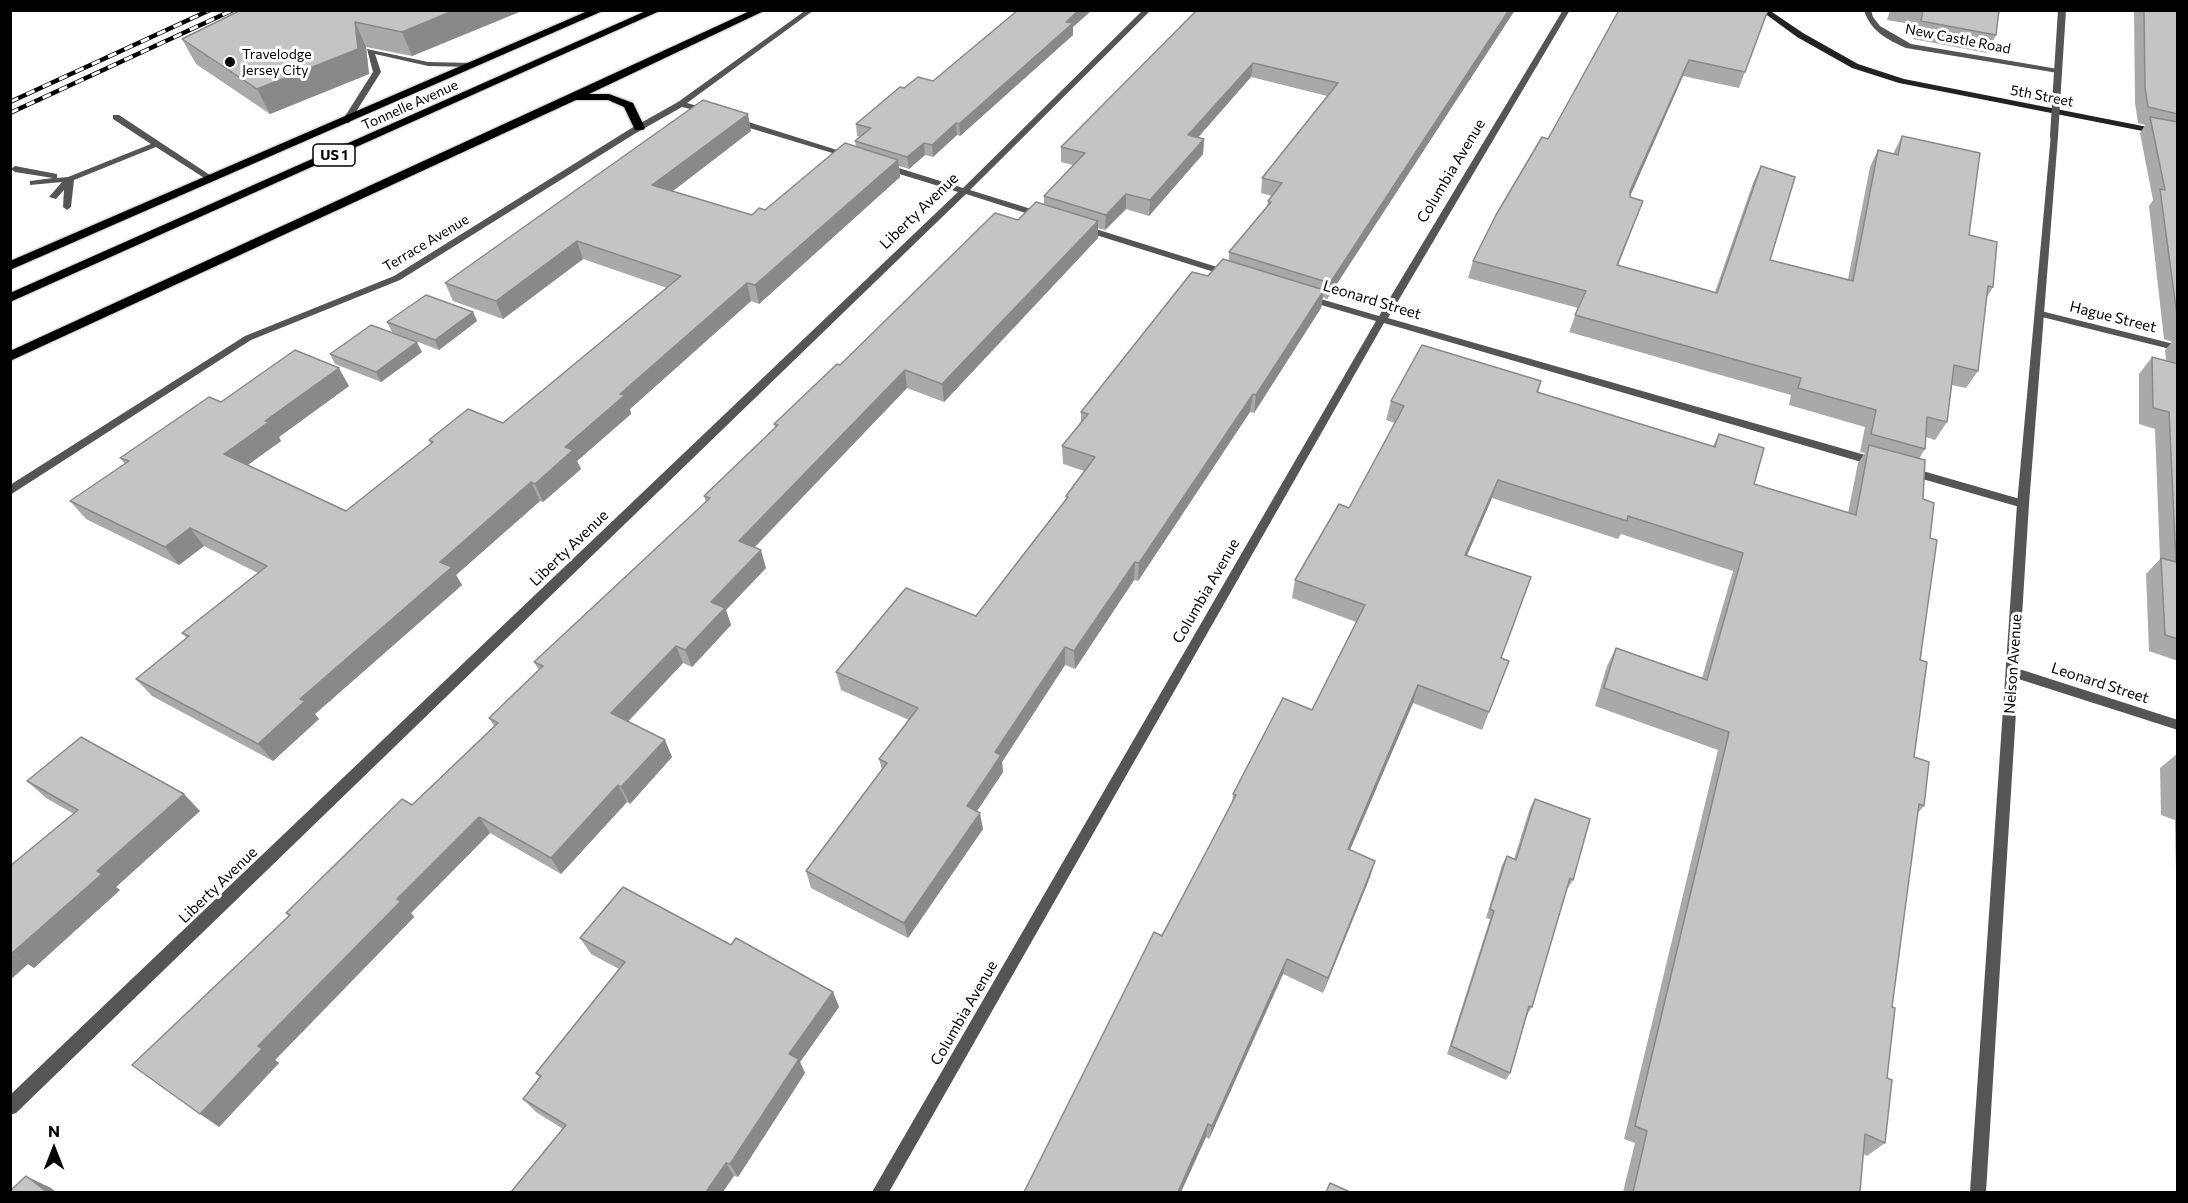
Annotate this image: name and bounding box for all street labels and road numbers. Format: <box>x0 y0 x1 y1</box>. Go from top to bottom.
street label: New Castle Road <box>1904 21 2012 57</box>
street label: Tonnelle Avenue <box>359 76 461 134</box>
street label: 5th Street <box>2009 82 2075 110</box>
street label: Columbia Avenue <box>1413 116 1489 226</box>
road number: US 1 <box>313 144 355 166</box>
street label: Liberty Avenue <box>876 169 962 253</box>
street label: Terrace Avenue <box>380 211 472 275</box>
street label: Leonard Street <box>1321 277 1423 323</box>
street label: Hague Street <box>2068 298 2158 336</box>
street label: Liberty Avenue <box>526 506 612 590</box>
street label: Columbia Avenue <box>1169 535 1243 647</box>
street label: Nelson Avenue <box>2001 613 2025 715</box>
street label: Leonard Street <box>2049 659 2151 707</box>
street label: Liberty Avenue <box>175 843 261 927</box>
street label: Columbia Avenue <box>927 957 1001 1069</box>

